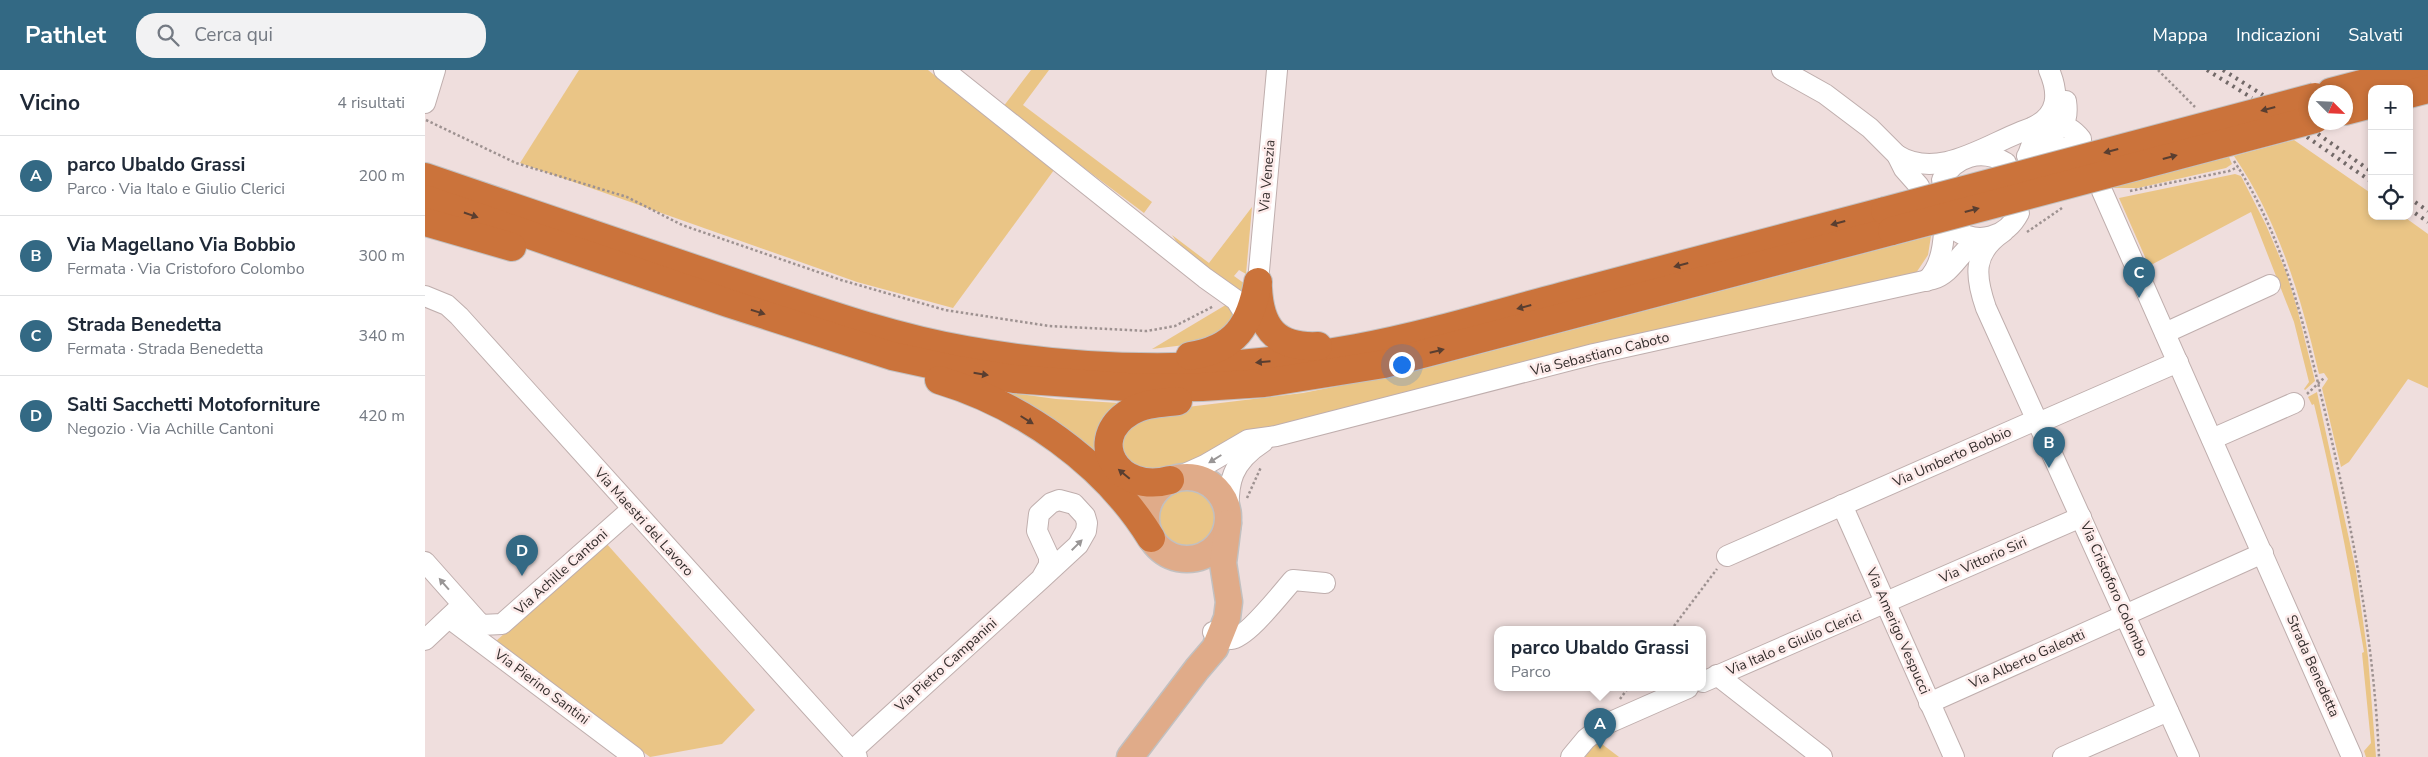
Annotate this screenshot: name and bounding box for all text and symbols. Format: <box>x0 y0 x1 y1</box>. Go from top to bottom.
search box <box>136 13 486 58</box>
text: Pathlet <box>25 19 106 51</box>
icon: search <box>154 21 182 49</box>
text: Cerca qui <box>194 22 273 48</box>
text: Mappa <box>2152 23 2208 47</box>
text: Indicazioni <box>2236 23 2320 47</box>
text: Salvati <box>2348 23 2403 47</box>
north arrow <box>2308 85 2353 130</box>
map controls <box>2368 85 2413 220</box>
button: + <box>2368 85 2413 130</box>
text: Vicino <box>20 89 80 117</box>
text: 4 risultati <box>337 92 405 114</box>
one-way arrow <box>2261 105 2276 113</box>
button: − <box>2368 130 2413 175</box>
street label: Via Venezia <box>1254 139 1280 214</box>
one-way arrow <box>2104 147 2119 155</box>
text: parco Ubaldo Grassi <box>67 152 245 178</box>
one-way arrow <box>2163 153 2178 161</box>
text: A <box>30 165 42 187</box>
text: 200 m <box>358 165 405 187</box>
button: locate <box>2368 175 2413 220</box>
text: Parco · Via Italo e Giulio Clerici <box>67 178 285 200</box>
one-way arrow <box>1965 206 1980 214</box>
one-way arrow <box>464 211 479 219</box>
one-way arrow <box>1831 220 1846 228</box>
text: Via Magellano Via Bobbio <box>67 232 296 258</box>
text: B <box>30 245 42 267</box>
text: 300 m <box>358 245 405 267</box>
pin: C <box>2123 257 2155 298</box>
text: Fermata · Via Cristoforo Colombo <box>67 258 305 280</box>
one-way arrow <box>1674 261 1689 269</box>
one-way arrow <box>1517 303 1532 311</box>
one-way arrow <box>750 309 765 317</box>
text: Strada Benedetta <box>67 312 222 338</box>
text: C <box>31 325 41 347</box>
text: 340 m <box>358 325 405 347</box>
street label: Via Sebastiano Caboto <box>1528 328 1671 381</box>
text: Fermata · Strada Benedetta <box>67 338 264 360</box>
one-way arrow <box>1430 347 1445 355</box>
your location <box>1389 352 1415 378</box>
one-way arrow <box>1254 358 1270 366</box>
one-way arrow <box>974 370 990 378</box>
text: Salti Sacchetti Motoforniture <box>67 392 320 418</box>
text: D <box>30 405 42 427</box>
text: 420 m <box>358 405 405 427</box>
one-way arrow <box>1021 416 1034 425</box>
text: Negozio · Via Achille Cantoni <box>67 418 274 440</box>
street label: Via Umberto Bobbio <box>1889 422 2014 492</box>
pin: B <box>2033 427 2065 468</box>
one-way arrow <box>1208 454 1221 464</box>
street label: Via Maestri del Lavoro <box>589 463 698 581</box>
one-way arrow <box>1118 468 1131 479</box>
street label: Via Cristoforo Colombo <box>2075 518 2152 660</box>
street label: Via Achille Cantoni <box>510 525 612 620</box>
street label: Via Vittorio Siri <box>1935 532 2030 588</box>
pin: D <box>506 535 538 576</box>
one-way arrow <box>1071 540 1083 552</box>
street label: Via Amerigo Vespucci <box>1861 564 1934 697</box>
one-way arrow <box>438 578 450 590</box>
street label: Via Italo e Giulio Clerici <box>1722 606 1865 681</box>
street label: Strada Benedetta <box>2282 612 2344 720</box>
street label: Via Pietro Campanini <box>890 614 1001 717</box>
street label: Via Alberto Galeotti <box>1965 625 2088 694</box>
popup <box>1494 626 1706 691</box>
text: parco Ubaldo Grassi <box>1511 635 1689 661</box>
street label: Via Pierino Santini <box>490 644 593 729</box>
text: Parco <box>1511 661 1551 683</box>
pin: A <box>1584 708 1616 749</box>

